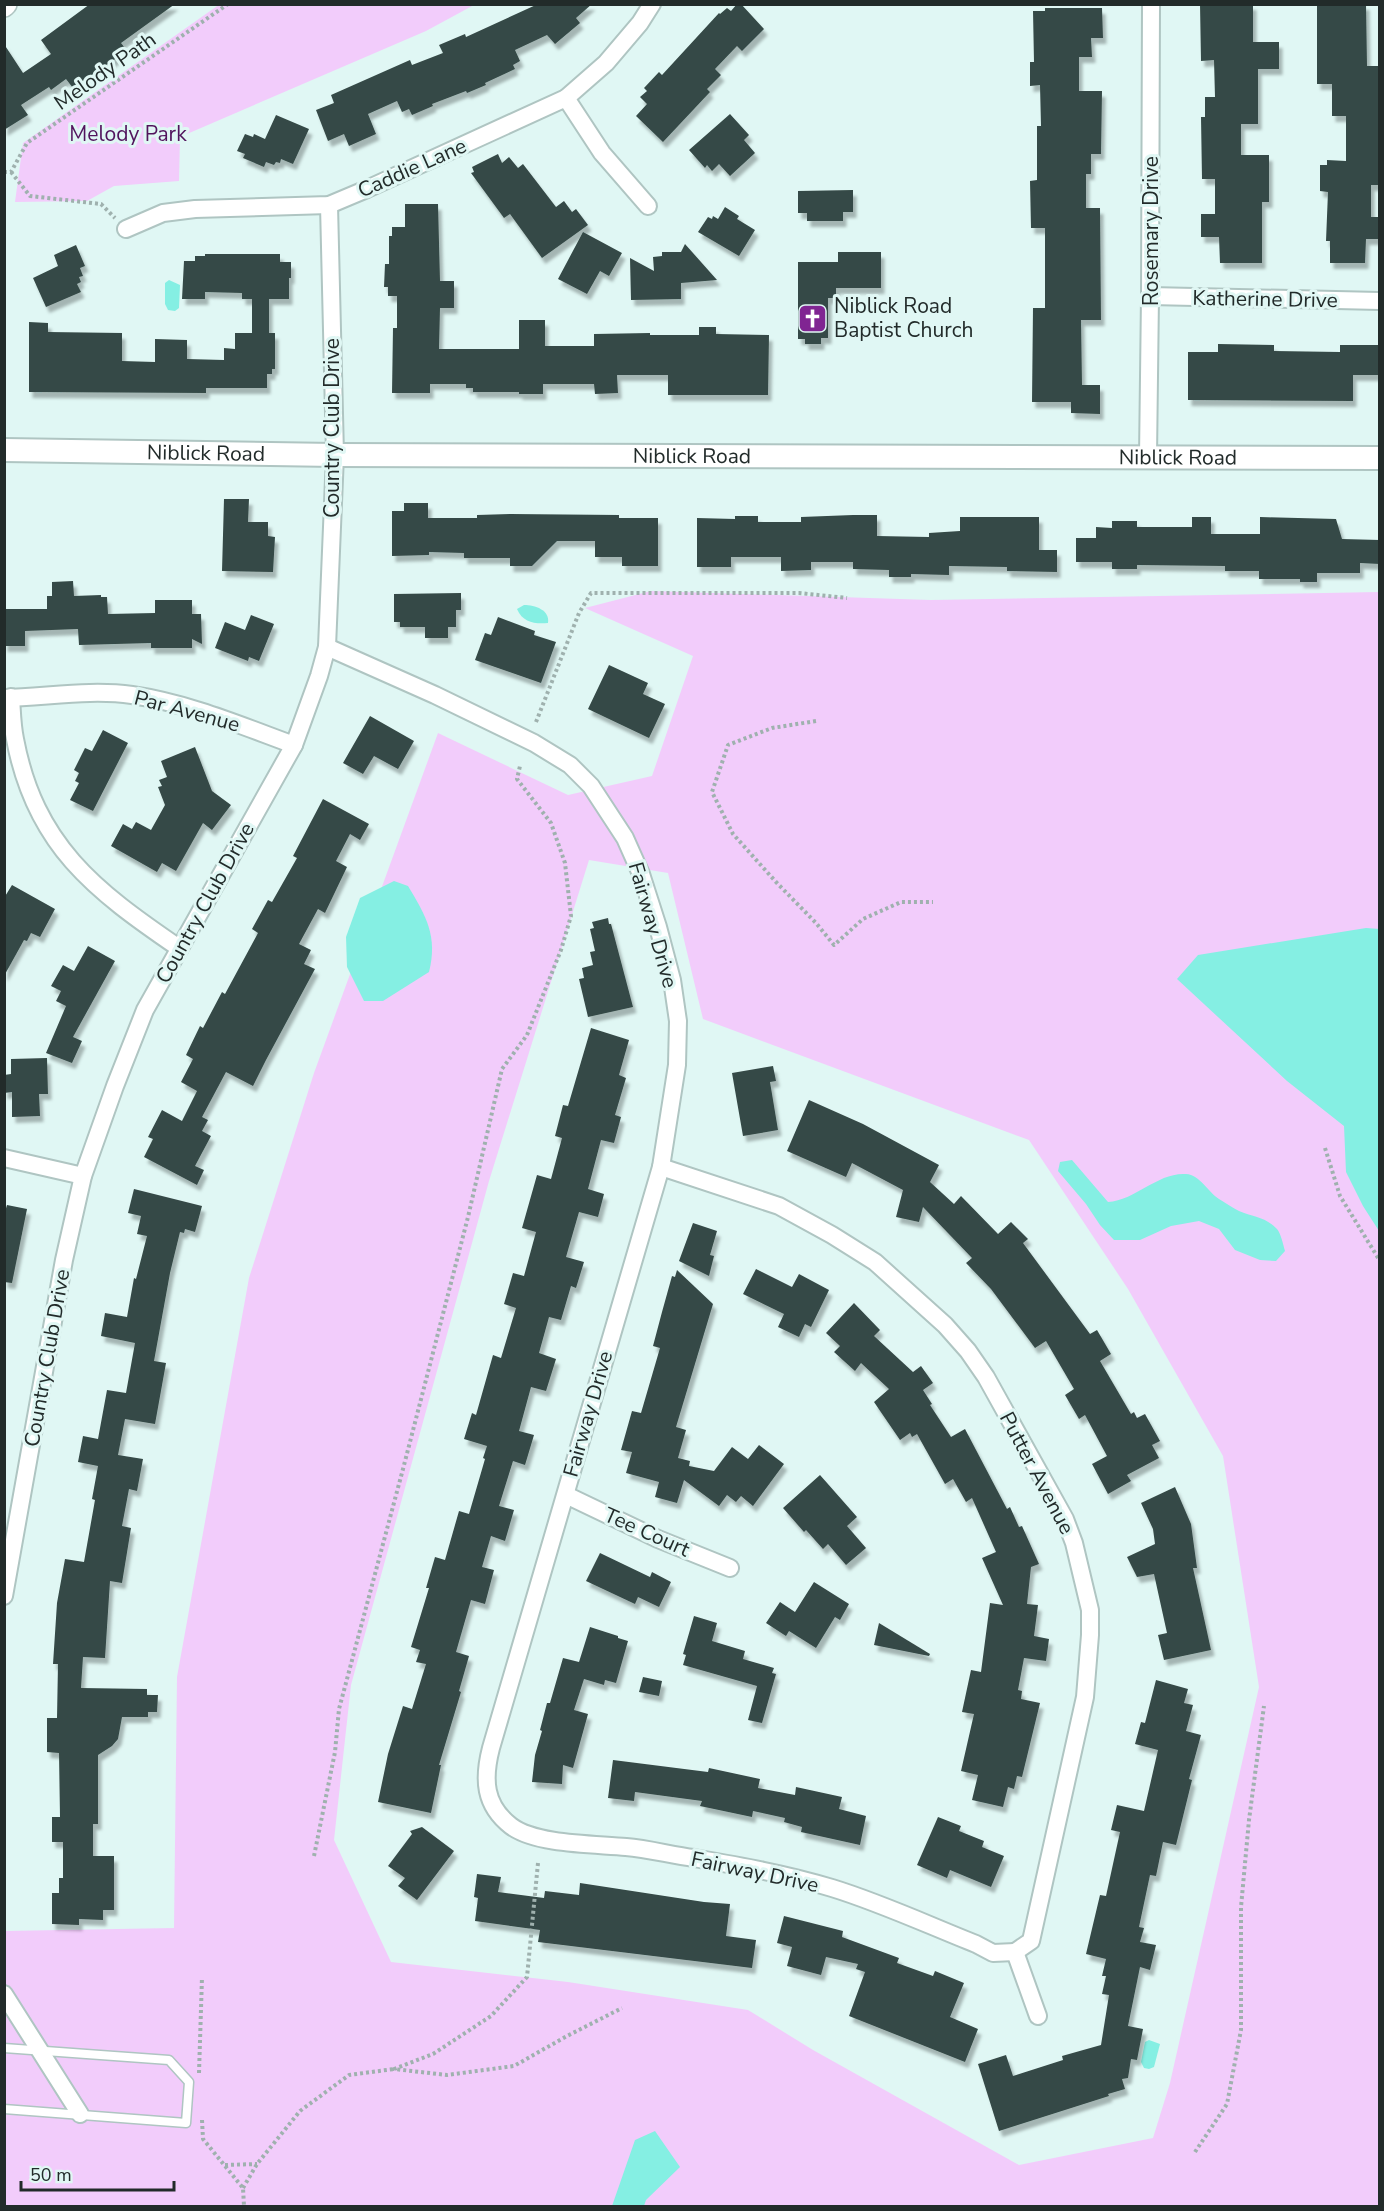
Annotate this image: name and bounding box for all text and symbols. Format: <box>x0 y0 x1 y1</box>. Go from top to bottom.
street label: Melody Path <box>48 26 162 116</box>
park label: Melody Park <box>69 120 187 148</box>
street label: Caddie Lane <box>353 132 471 204</box>
street label: Rosemary Drive <box>1137 156 1165 306</box>
street label: Katherine Drive <box>1192 284 1338 314</box>
place label: Niblick Road Baptist Church <box>834 292 973 344</box>
church icon: Niblick Road Baptist Church <box>797 302 829 334</box>
street label: Country Club Drive <box>318 338 346 518</box>
street label: Niblick Road <box>147 438 265 468</box>
street label: Niblick Road <box>633 442 751 470</box>
street label: Niblick Road <box>1119 443 1237 472</box>
street label: Par Avenue <box>131 683 243 739</box>
street label: Country Club Drive <box>149 817 261 989</box>
street label: Fairway Drive <box>622 859 684 991</box>
street label: Country Club Drive <box>18 1267 76 1449</box>
street label: Fairway Drive <box>557 1348 619 1480</box>
street label: Putter Avenue <box>993 1407 1081 1539</box>
street label: Tee Court <box>600 1501 695 1564</box>
street label: Fairway Drive <box>689 1845 821 1899</box>
scale bar <box>21 2154 174 2192</box>
text: 50 m <box>30 2163 72 2187</box>

